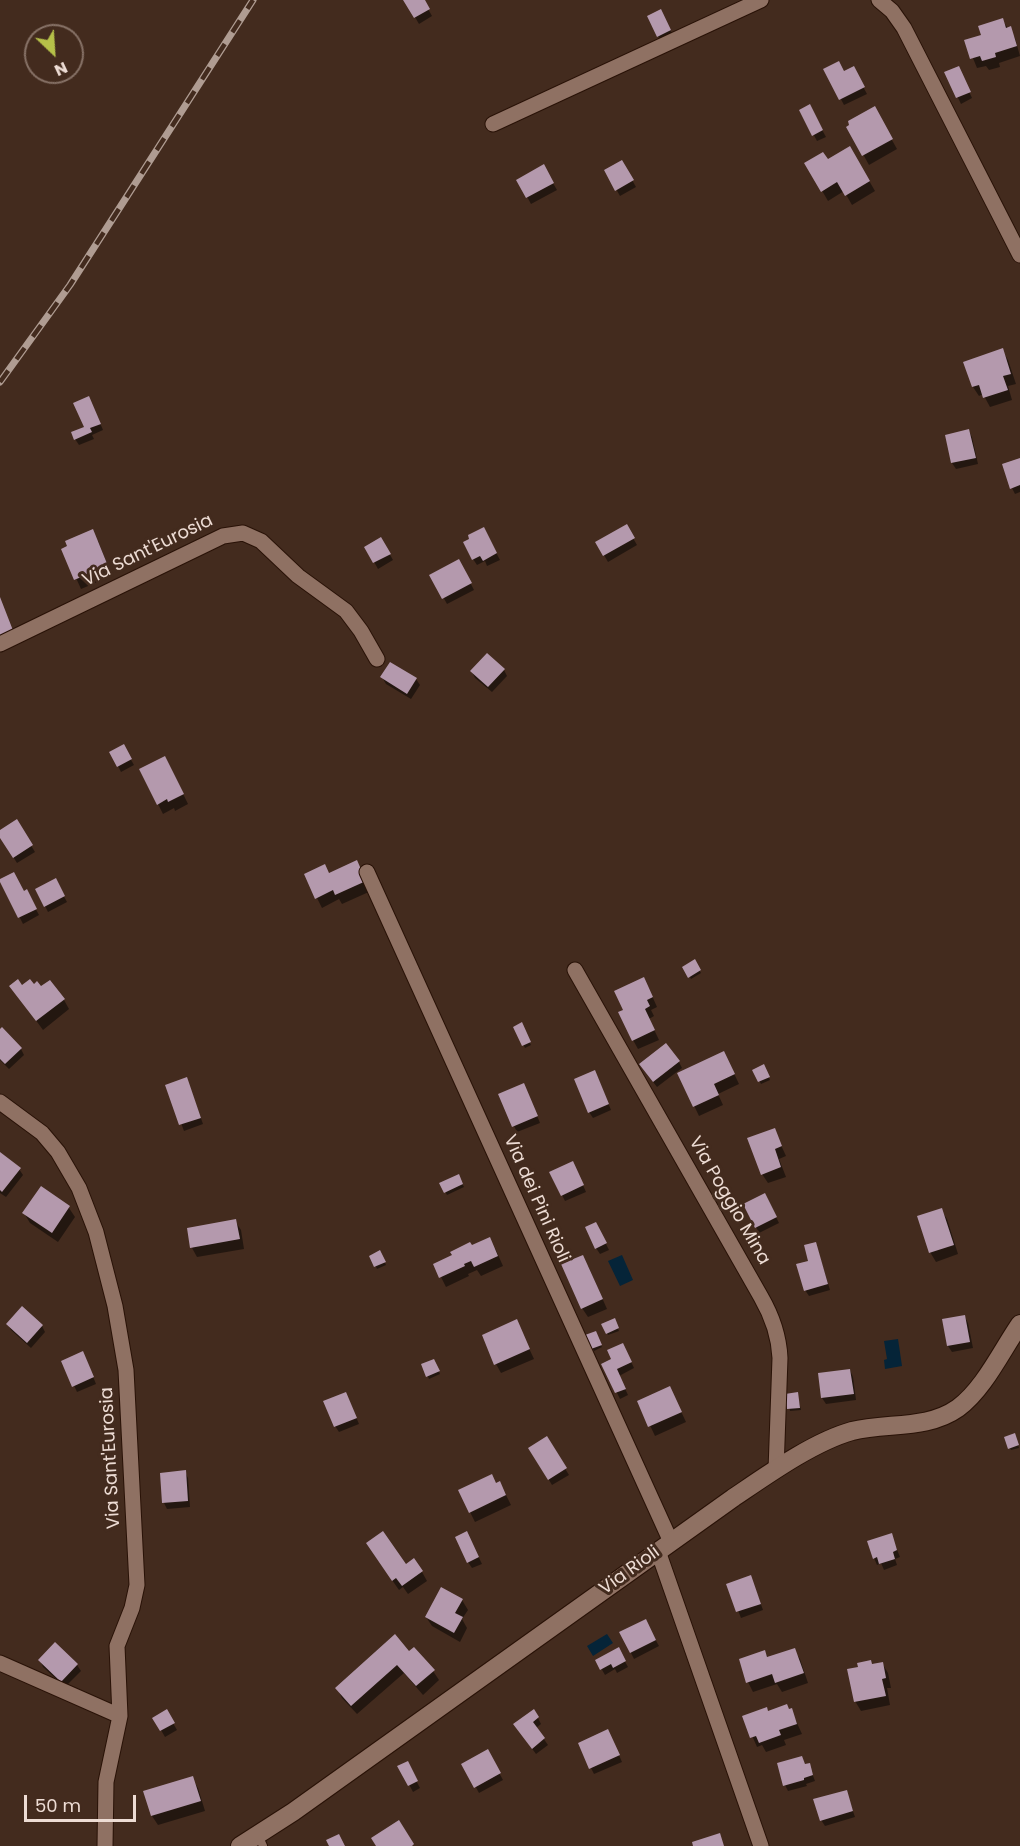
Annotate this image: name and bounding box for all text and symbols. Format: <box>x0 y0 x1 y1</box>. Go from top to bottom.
north arrow <box>24 24 84 84</box>
text: N <box>51 56 71 82</box>
street label: Via Sant'Eurosia <box>79 510 217 592</box>
street label: Via dei Pini Rioli <box>498 1132 574 1266</box>
street label: Via Poggio Mina <box>684 1133 774 1269</box>
street label: Via Sant'Eurosia <box>96 1386 126 1530</box>
street label: Via Rioli <box>596 1542 664 1600</box>
scale bar <box>27 1783 140 1821</box>
text: 50 m <box>35 1793 81 1818</box>

